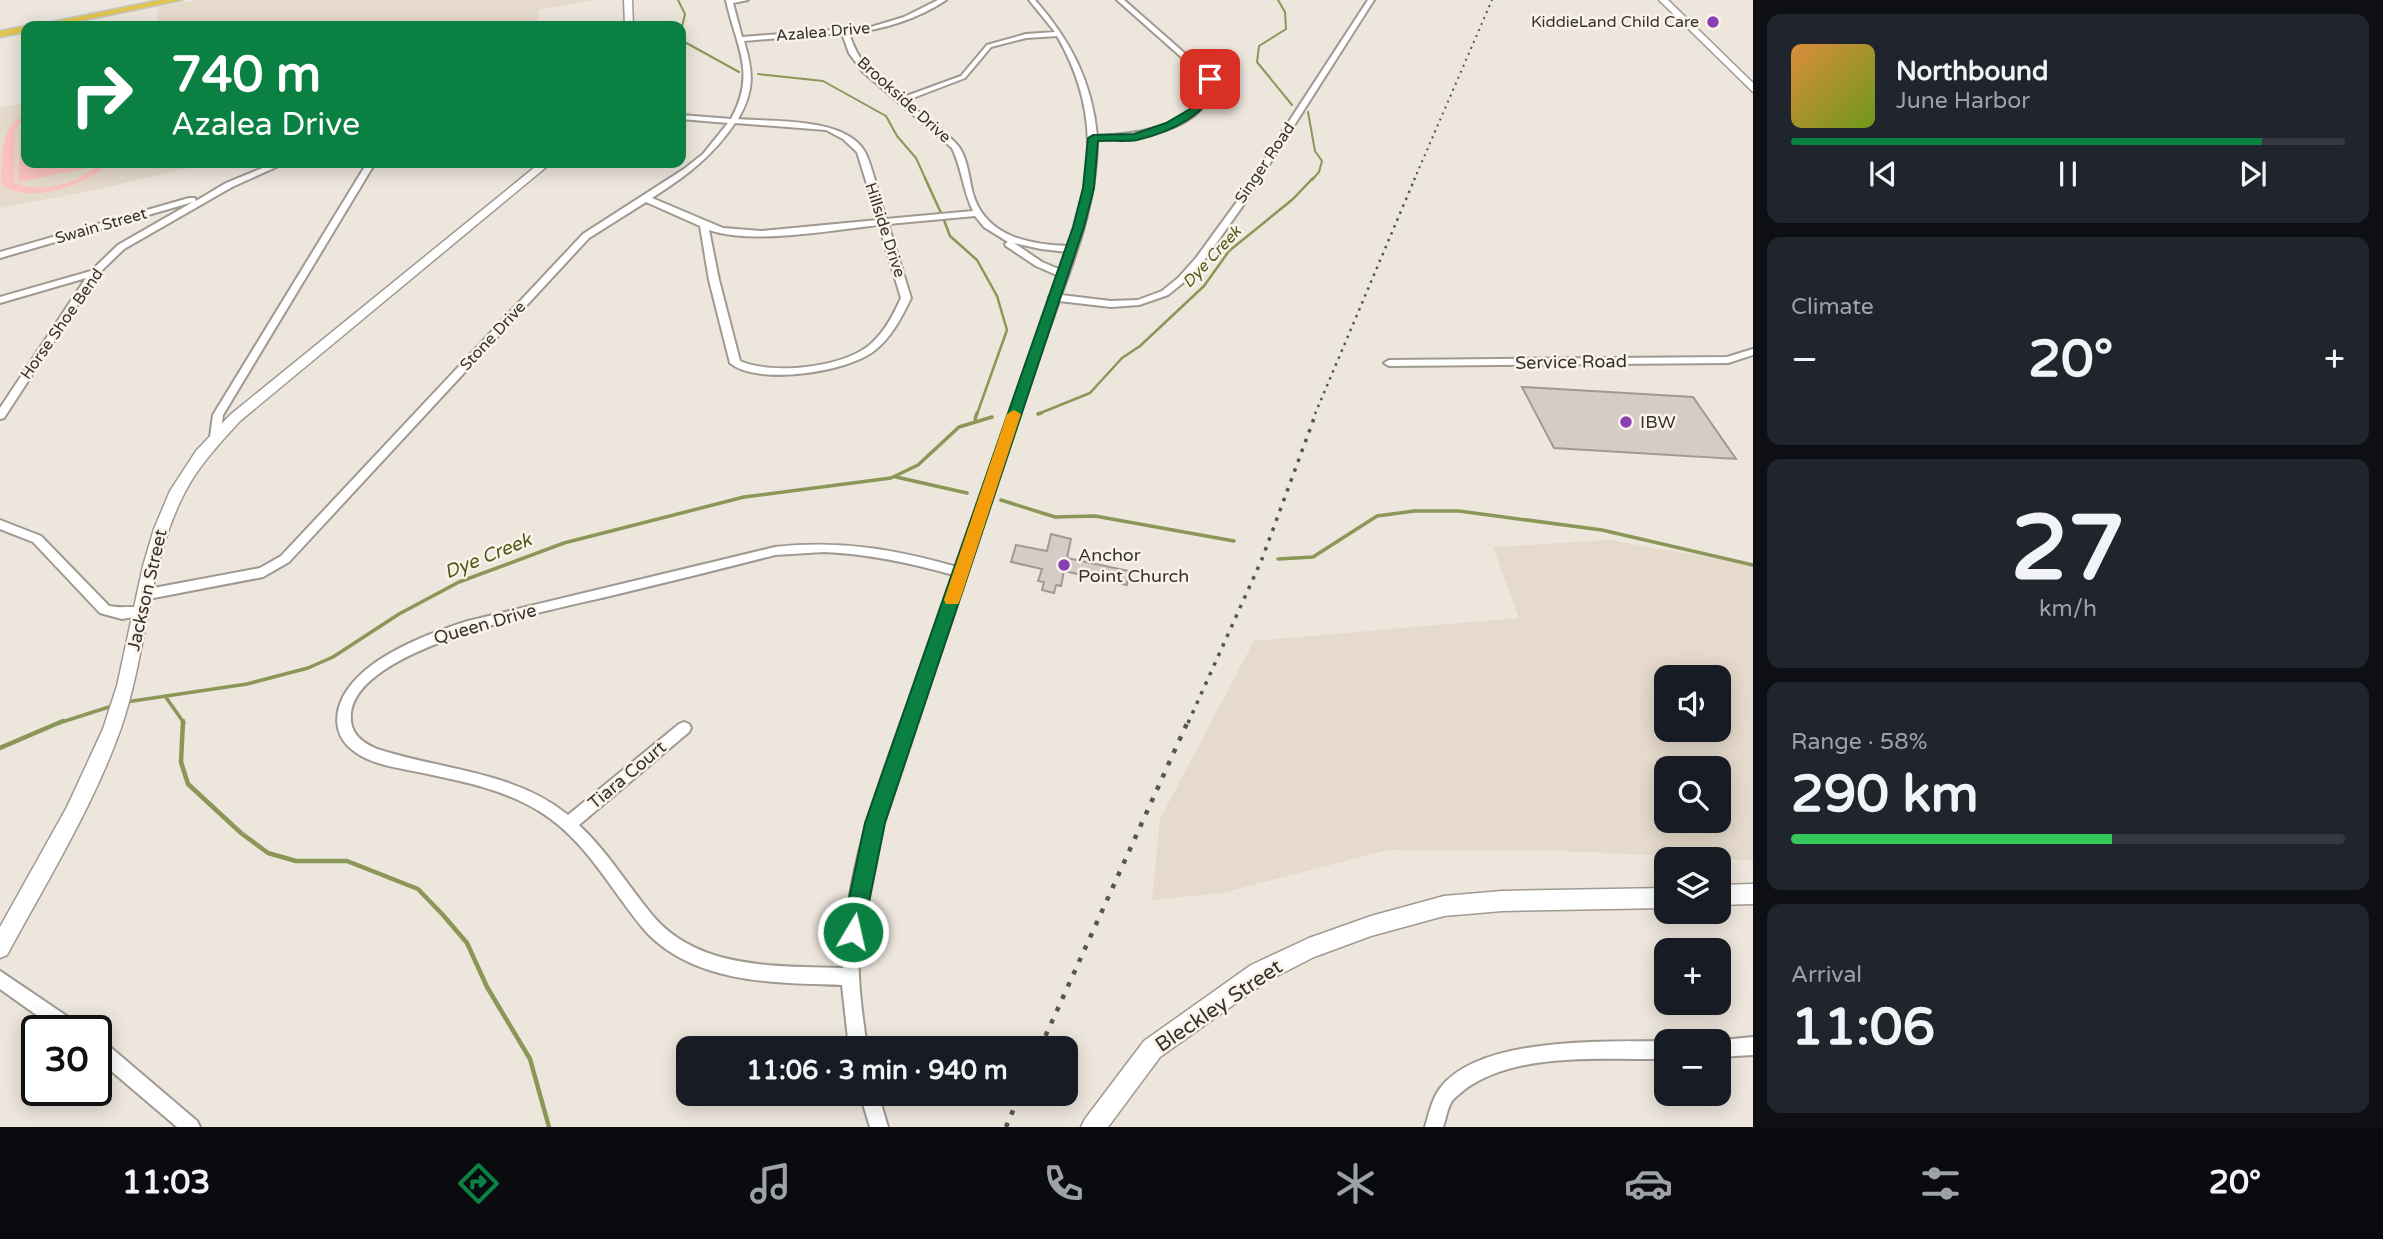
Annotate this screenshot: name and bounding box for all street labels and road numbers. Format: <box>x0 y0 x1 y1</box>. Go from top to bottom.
street label: Azalea Drive <box>775 18 871 46</box>
street label: Brookside Drive <box>853 53 955 147</box>
street label: Singer Road <box>1231 119 1299 207</box>
street label: Hillside Drive <box>860 180 910 280</box>
street label: Swain Street <box>53 203 149 249</box>
street label: Horse Shoe Bend <box>16 265 108 383</box>
street label: Stone Drive <box>456 297 530 375</box>
street label: Service Road <box>1515 350 1627 374</box>
street label: Jackson Street <box>122 527 172 653</box>
street label: Queen Drive <box>431 599 539 649</box>
street label: Tiara Court <box>584 736 671 814</box>
street label: Bleckley Street <box>1151 954 1287 1058</box>

